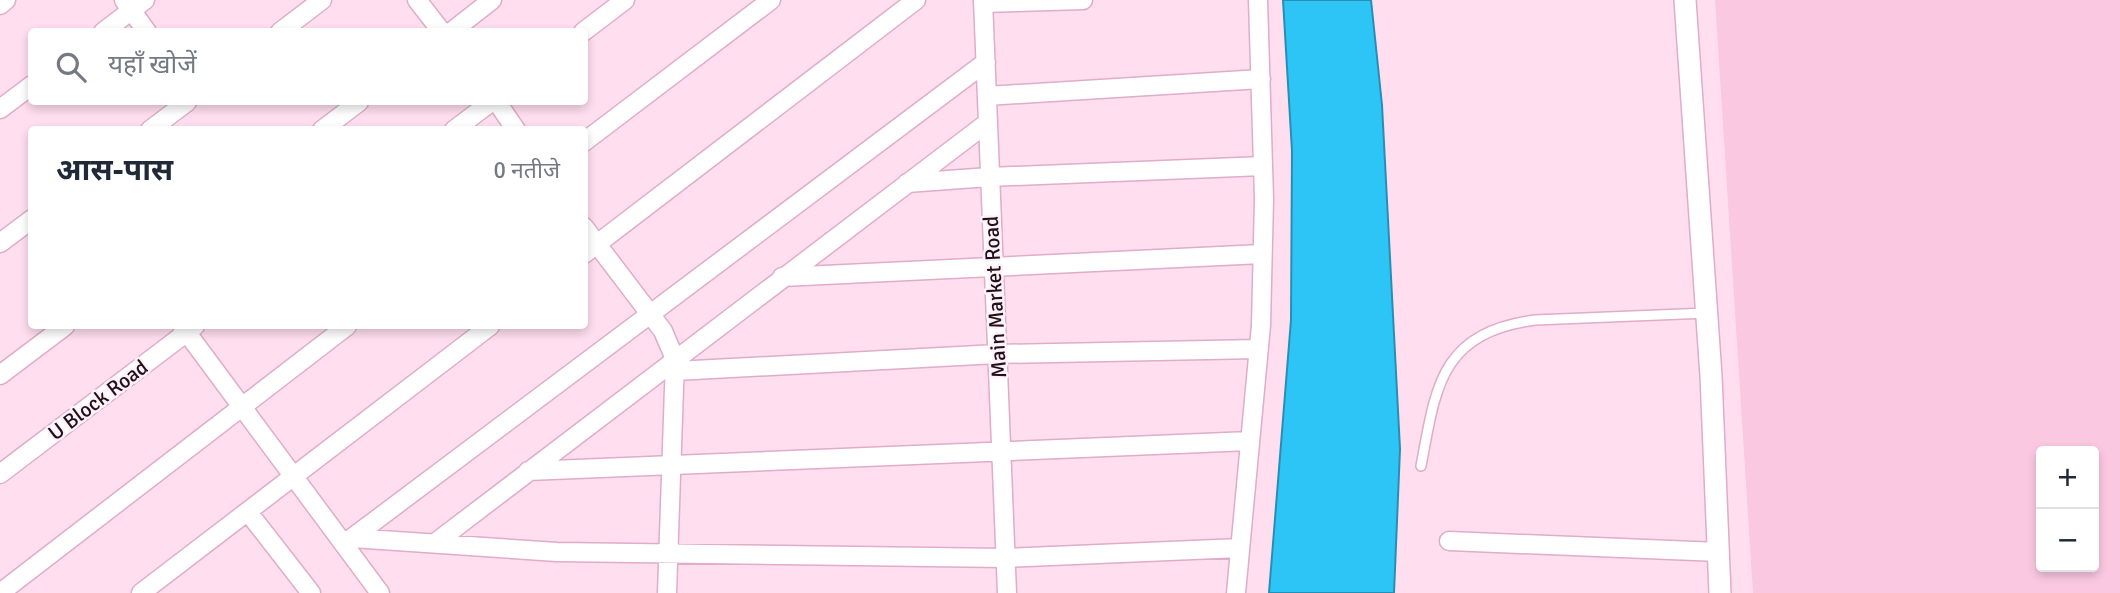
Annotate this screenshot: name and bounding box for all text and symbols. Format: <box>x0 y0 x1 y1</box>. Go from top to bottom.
search box <box>28 28 588 105</box>
icon: search <box>52 48 90 86</box>
text: यहाँ खोजें <box>108 49 197 81</box>
text: आस-पास <box>56 152 173 189</box>
text: 0 नतीजे <box>494 156 560 185</box>
street label: Main Market Road <box>978 215 1012 379</box>
street label: U Block Road <box>43 354 153 446</box>
map controls <box>2036 446 2099 572</box>
button: + <box>2036 446 2099 509</box>
button: − <box>2036 509 2099 572</box>

